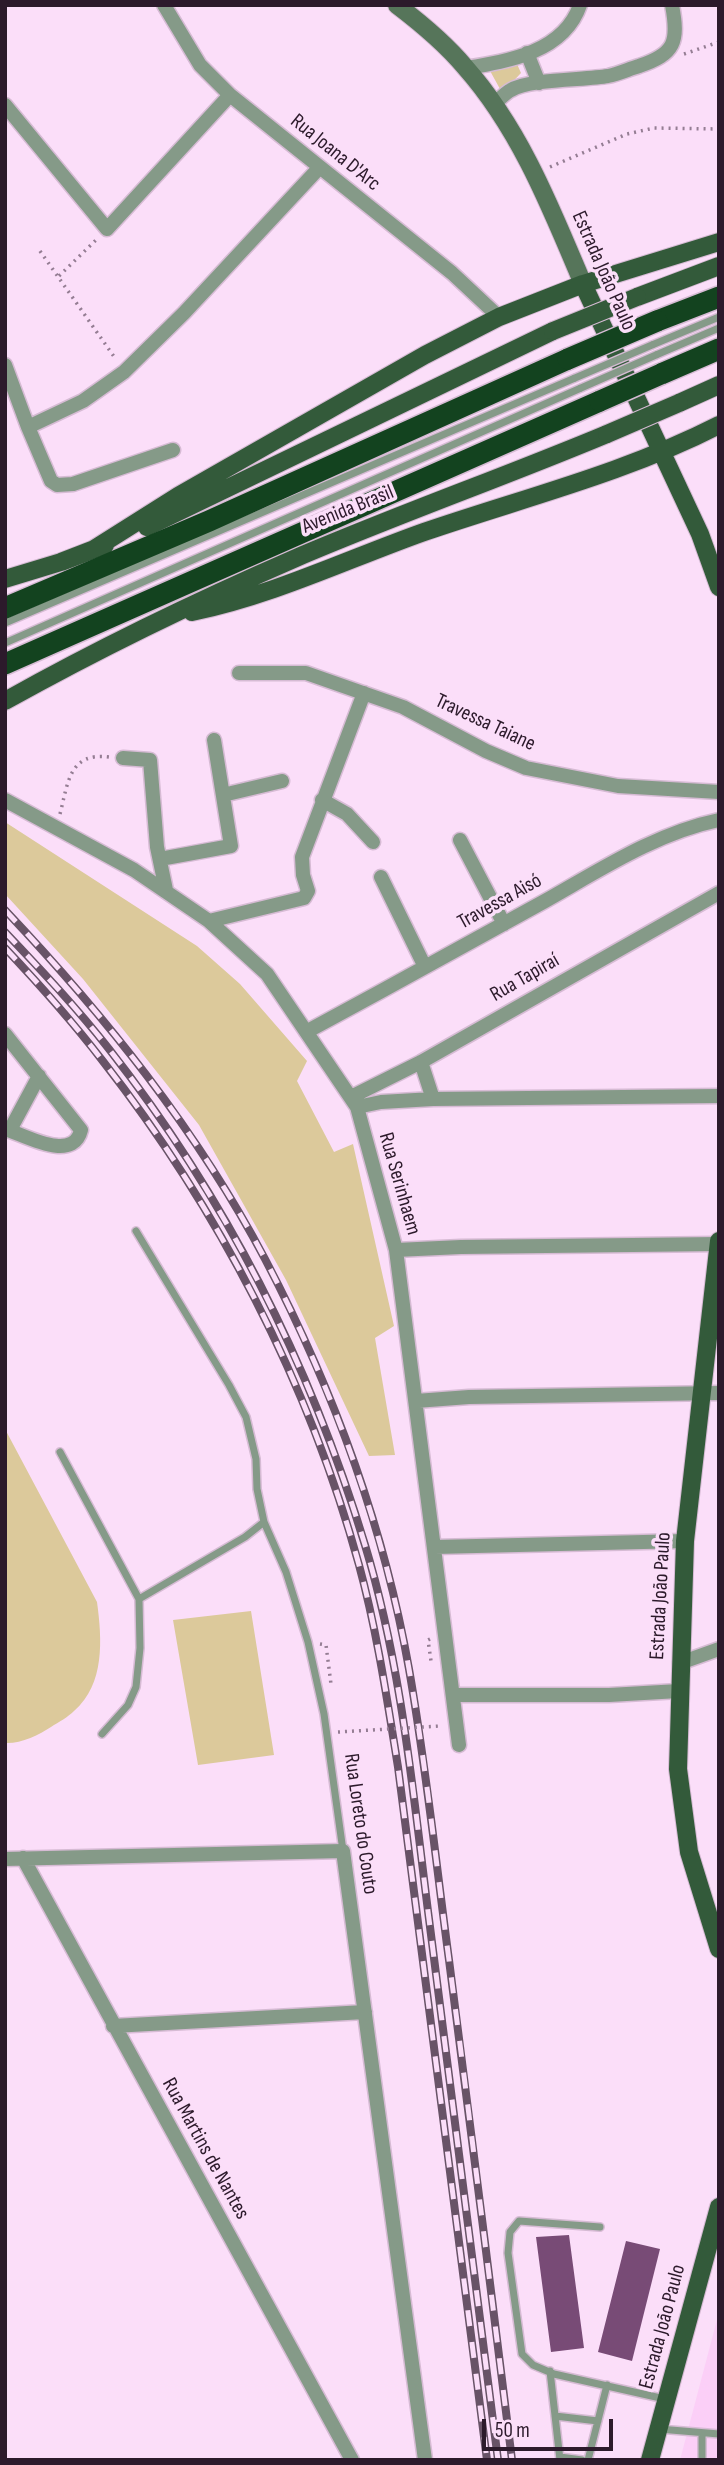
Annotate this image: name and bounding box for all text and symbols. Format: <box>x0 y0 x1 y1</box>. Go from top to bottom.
street label: Rua Joana D'Arc <box>285 109 385 197</box>
street label: Estrada João Paulo <box>566 208 640 334</box>
street label: Avenida Brasil <box>298 480 398 540</box>
street label: Travessa Taiane <box>431 689 539 757</box>
street label: Travessa Aisó <box>454 869 546 935</box>
street label: Rua Tapiraí <box>486 948 564 1008</box>
street label: Rua Serinhaem <box>372 1130 426 1238</box>
street label: Estrada João Paulo <box>645 1532 677 1660</box>
street label: Rua Loreto do Couto <box>338 1752 382 1896</box>
street label: Rua Martins de Nantes <box>156 2074 254 2224</box>
street label: Estrada João Paulo <box>634 2262 692 2392</box>
scale bar <box>486 2406 617 2450</box>
text: 50 m <box>495 2418 530 2443</box>

